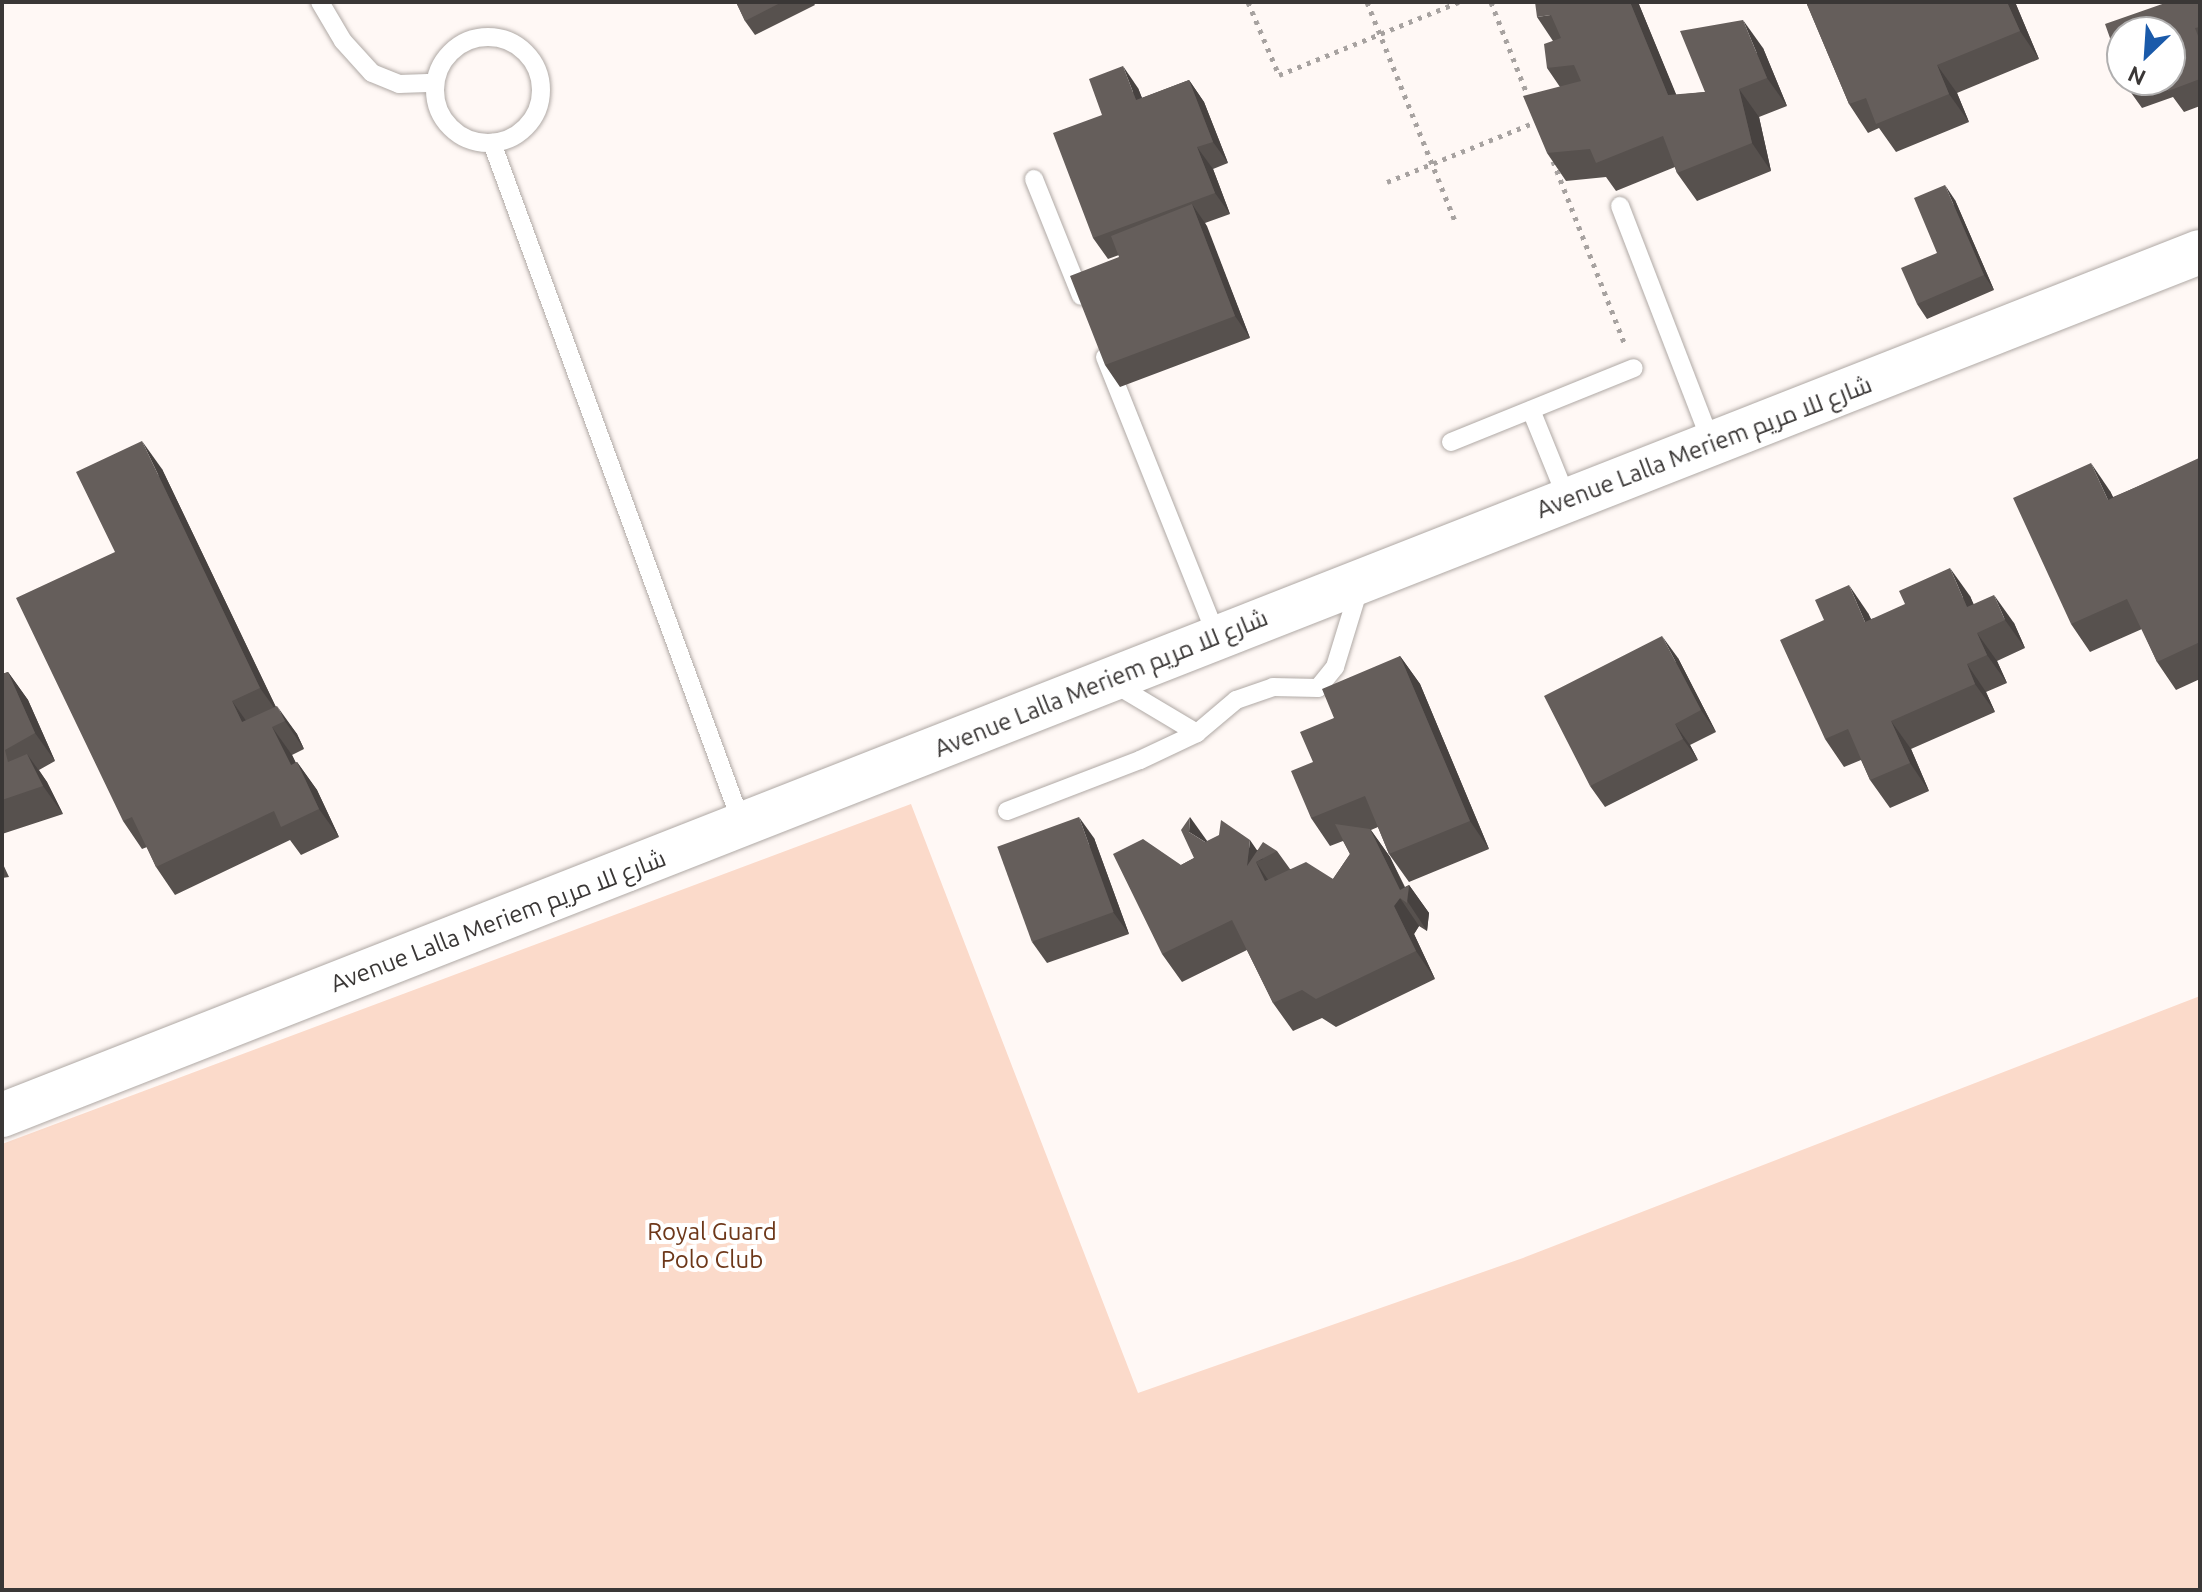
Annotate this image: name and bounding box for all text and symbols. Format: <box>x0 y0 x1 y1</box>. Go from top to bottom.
north arrow <box>2106 16 2186 96</box>
text: N <box>2124 62 2149 91</box>
street label: Avenue Lalla Meriem شارع للا مريم <box>1532 370 1876 524</box>
street label: Avenue Lalla Meriem شارع للا مريم <box>930 603 1272 763</box>
street label: Avenue Lalla Meriem شارع للا مريم <box>326 844 670 998</box>
park label: Royal Guard Polo Club <box>647 1218 777 1274</box>

